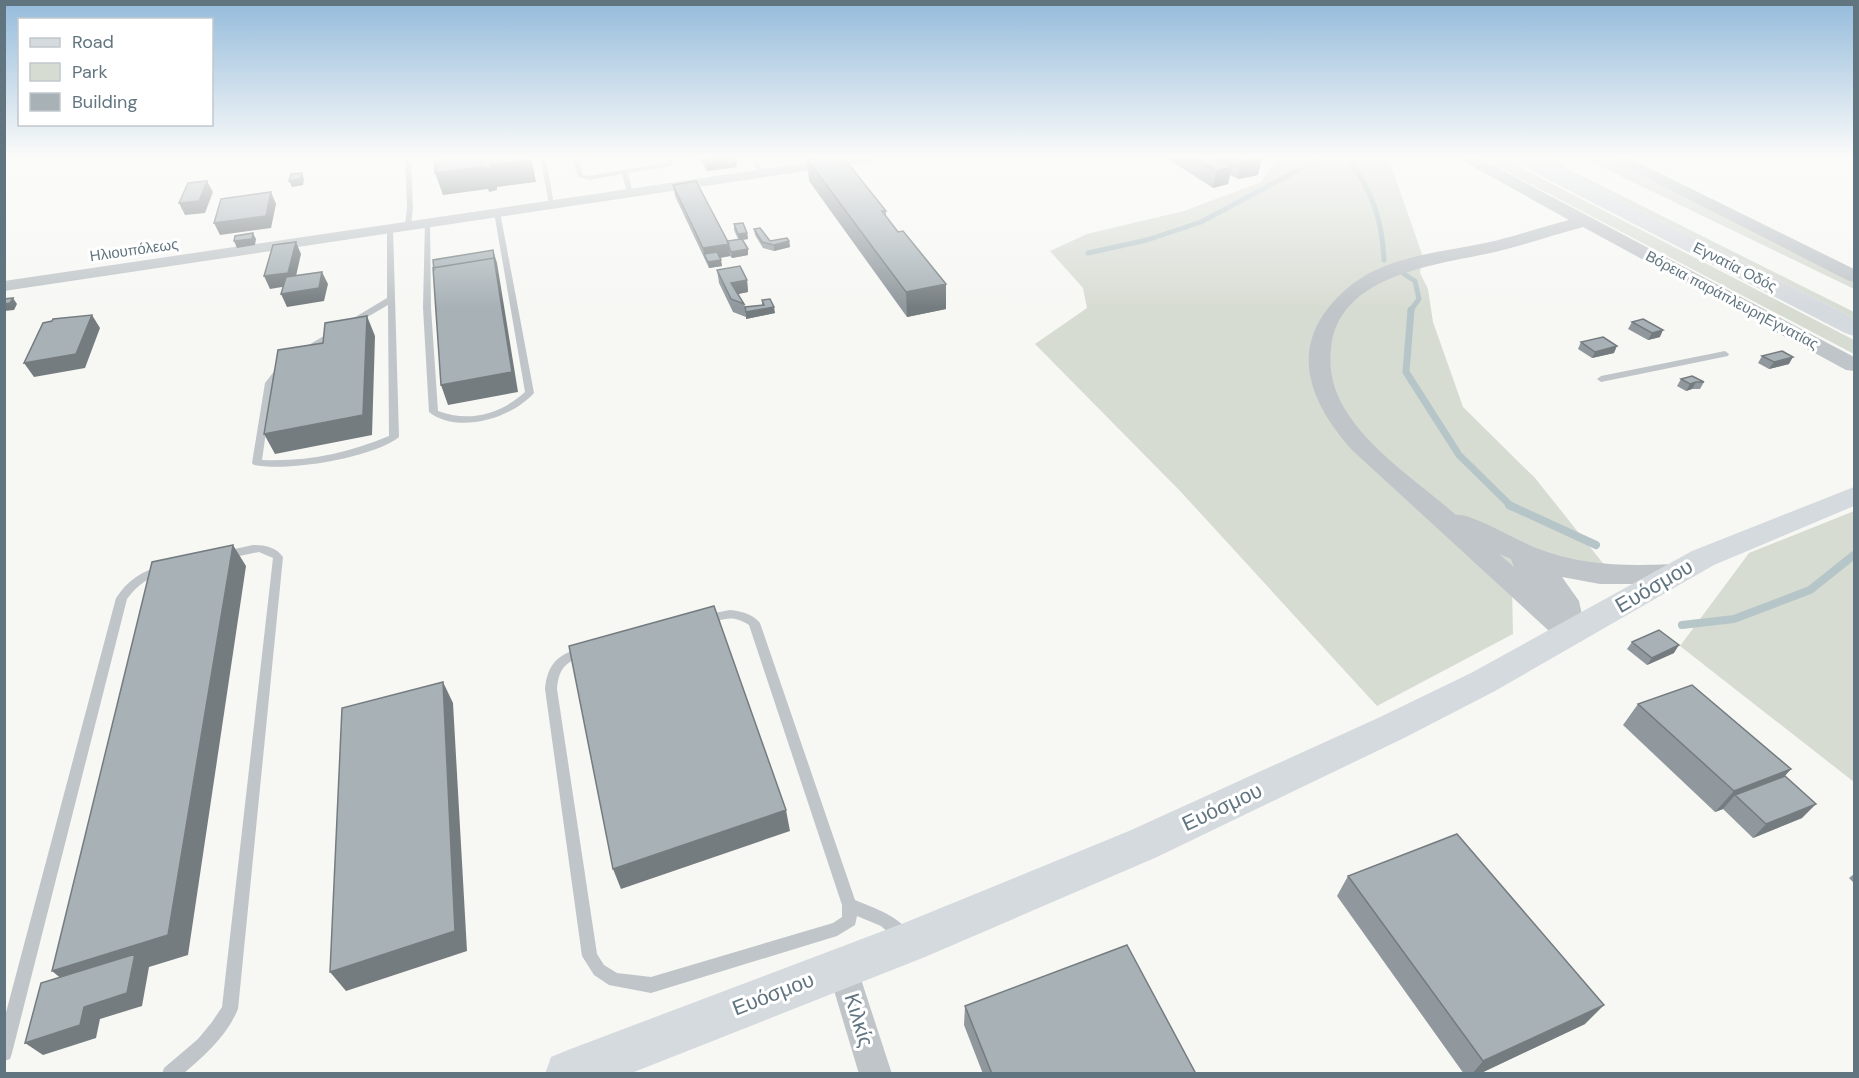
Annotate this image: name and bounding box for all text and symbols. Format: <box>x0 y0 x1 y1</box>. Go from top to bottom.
legend <box>18 18 213 126</box>
text: Road <box>72 30 114 54</box>
text: Park <box>72 60 108 84</box>
text: Building <box>72 90 137 114</box>
street label: Ηλιουπόλεως <box>88 234 180 266</box>
street label: Εγνατία Οδός <box>1690 237 1780 297</box>
street label: Βόρεια παράπλευρηΕγνατίας <box>1642 246 1822 354</box>
street label: Ευόσμου <box>1610 553 1698 619</box>
street label: Ευόσμου <box>1177 776 1267 838</box>
street label: Ευόσμου <box>728 966 818 1022</box>
street label: Κιλκίς <box>838 990 880 1050</box>

